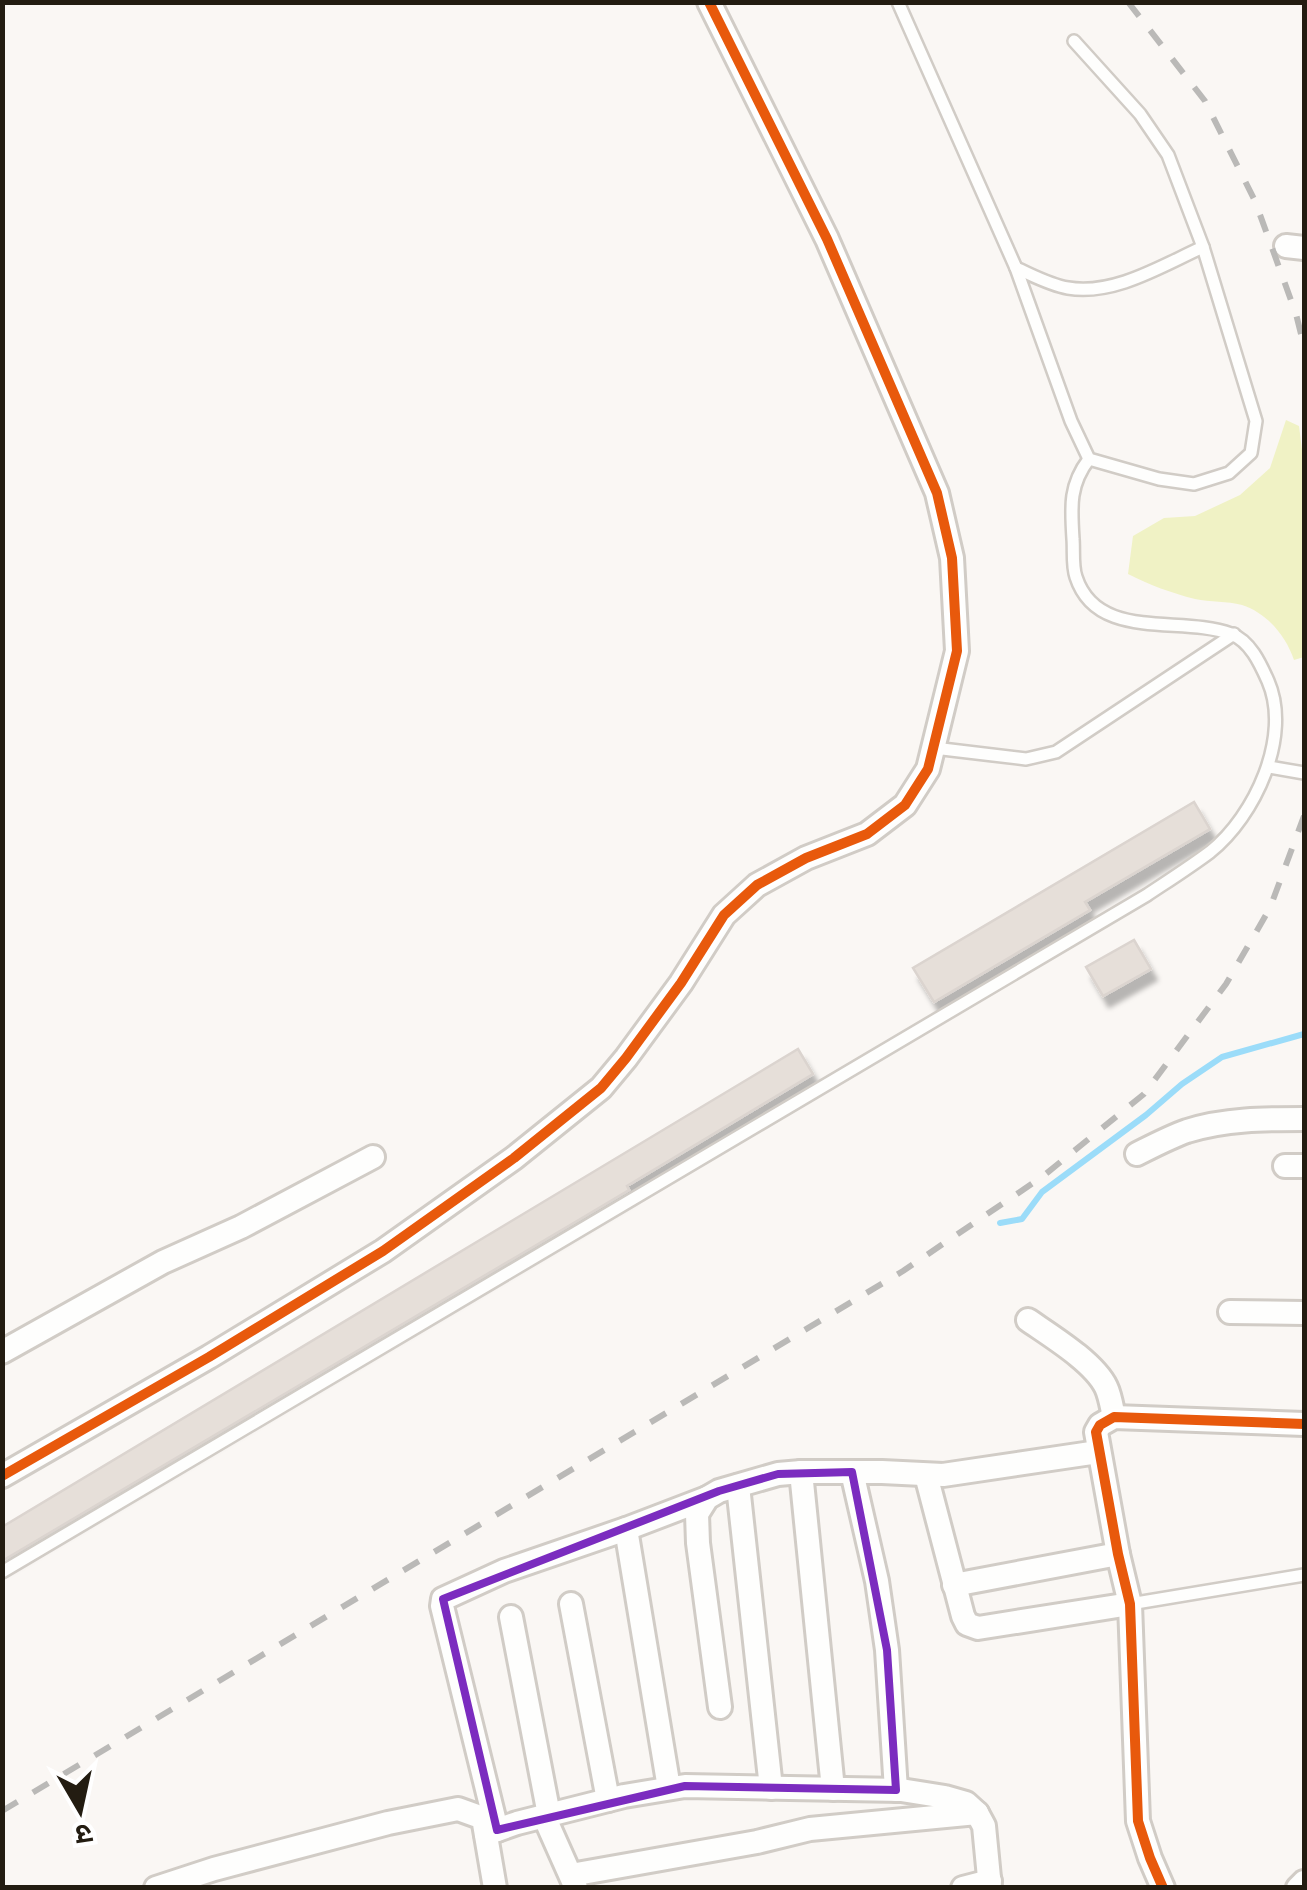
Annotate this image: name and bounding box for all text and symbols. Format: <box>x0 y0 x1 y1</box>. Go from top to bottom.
north arrow <box>30 1760 130 1860</box>
text: उ <box>73 1817 95 1856</box>

